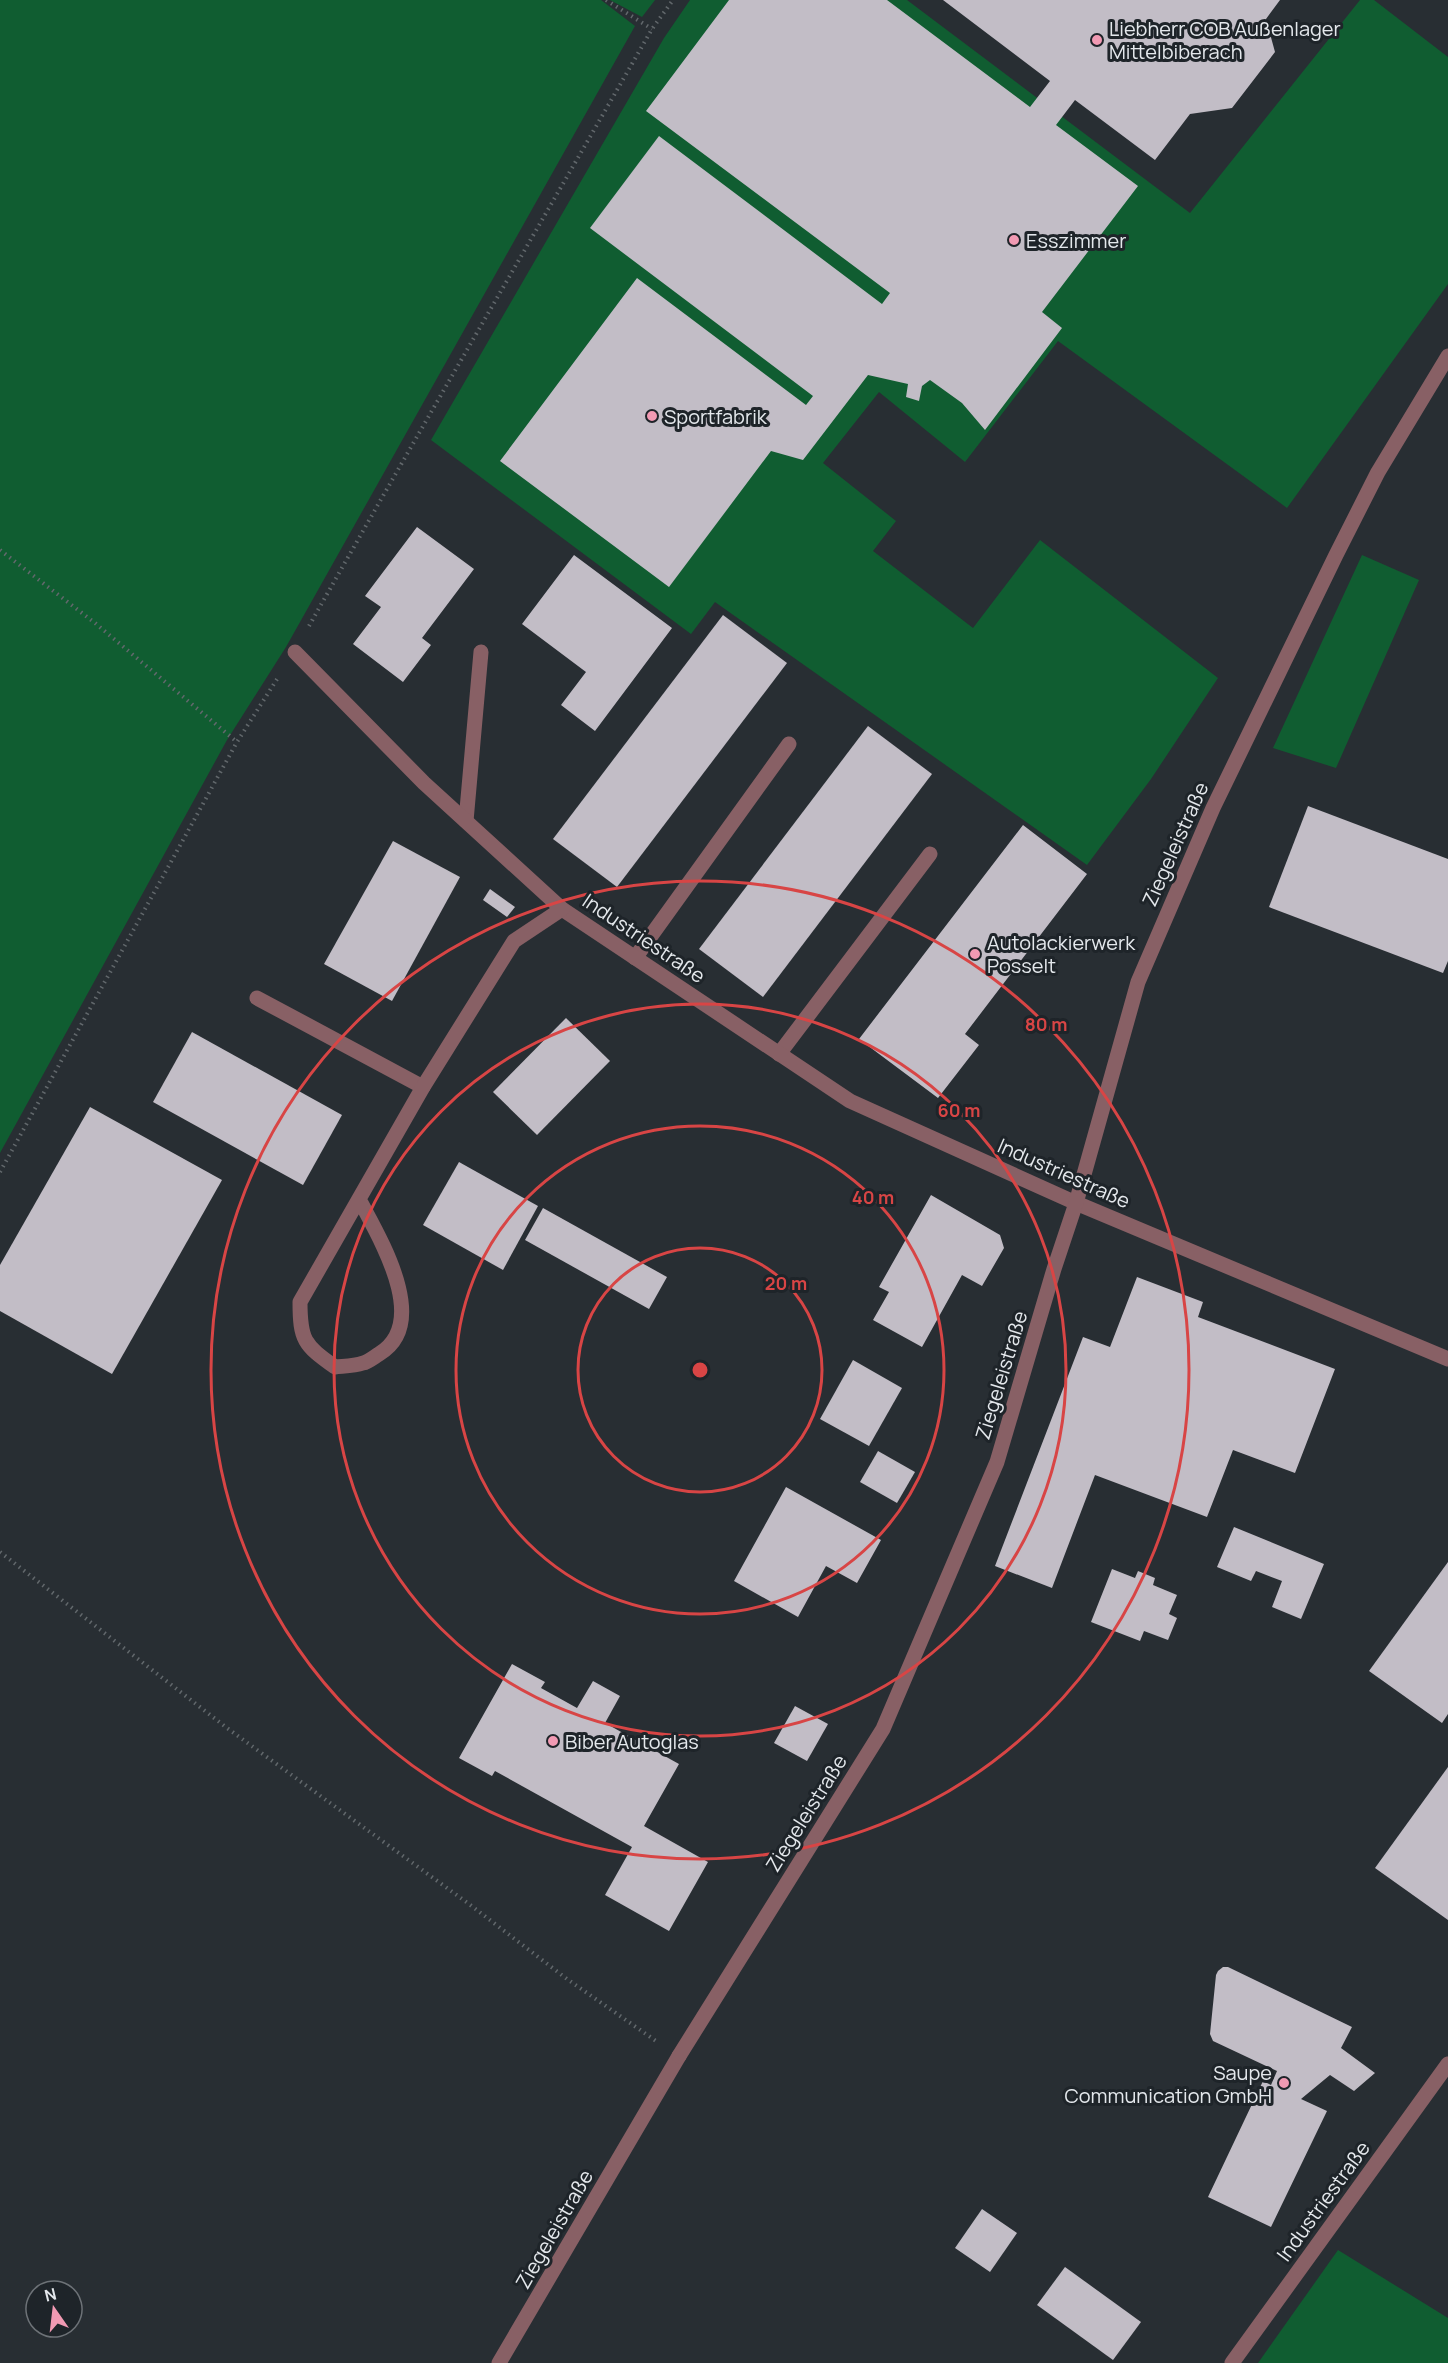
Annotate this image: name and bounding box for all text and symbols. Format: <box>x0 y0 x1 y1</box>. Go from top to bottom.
place label: Liebherr COB Außenlager Mittelbiberach <box>1109 15 1341 65</box>
marker: Liebherr COB Außenlager Mittelbiberach <box>1090 33 1104 47</box>
place label: Esszimmer <box>1026 227 1126 254</box>
marker: Esszimmer <box>1007 233 1021 247</box>
place label: Sportfabrik <box>664 403 768 430</box>
marker: Sportfabrik <box>645 409 659 423</box>
street label: Ziegeleistraße <box>1136 778 1214 910</box>
street label: Industriestraße <box>577 887 711 989</box>
place label: Autolackierwerk Posselt <box>987 929 1136 979</box>
marker: Autolackierwerk Posselt <box>968 947 982 961</box>
text: 80 m <box>1025 1012 1067 1036</box>
text: 60 m <box>938 1098 980 1122</box>
street label: Industriestraße <box>993 1132 1135 1214</box>
text: 40 m <box>852 1185 894 1209</box>
text: 20 m <box>765 1271 807 1295</box>
street label: Ziegeleistraße <box>969 1307 1033 1443</box>
centre of rings <box>690 1360 710 1380</box>
place label: Biber Autoglas <box>565 1728 699 1755</box>
marker: Biber Autoglas <box>546 1734 560 1748</box>
street label: Ziegeleistraße <box>759 1749 853 1877</box>
place label: Saupe Communication GmbH <box>1064 2059 1272 2109</box>
marker: Saupe Communication GmbH <box>1277 2076 1291 2090</box>
street label: Industriestraße <box>1270 2135 1376 2267</box>
street label: Ziegeleistraße <box>509 2165 599 2293</box>
north arrow <box>24 2279 84 2339</box>
text: N <box>42 2282 59 2307</box>

